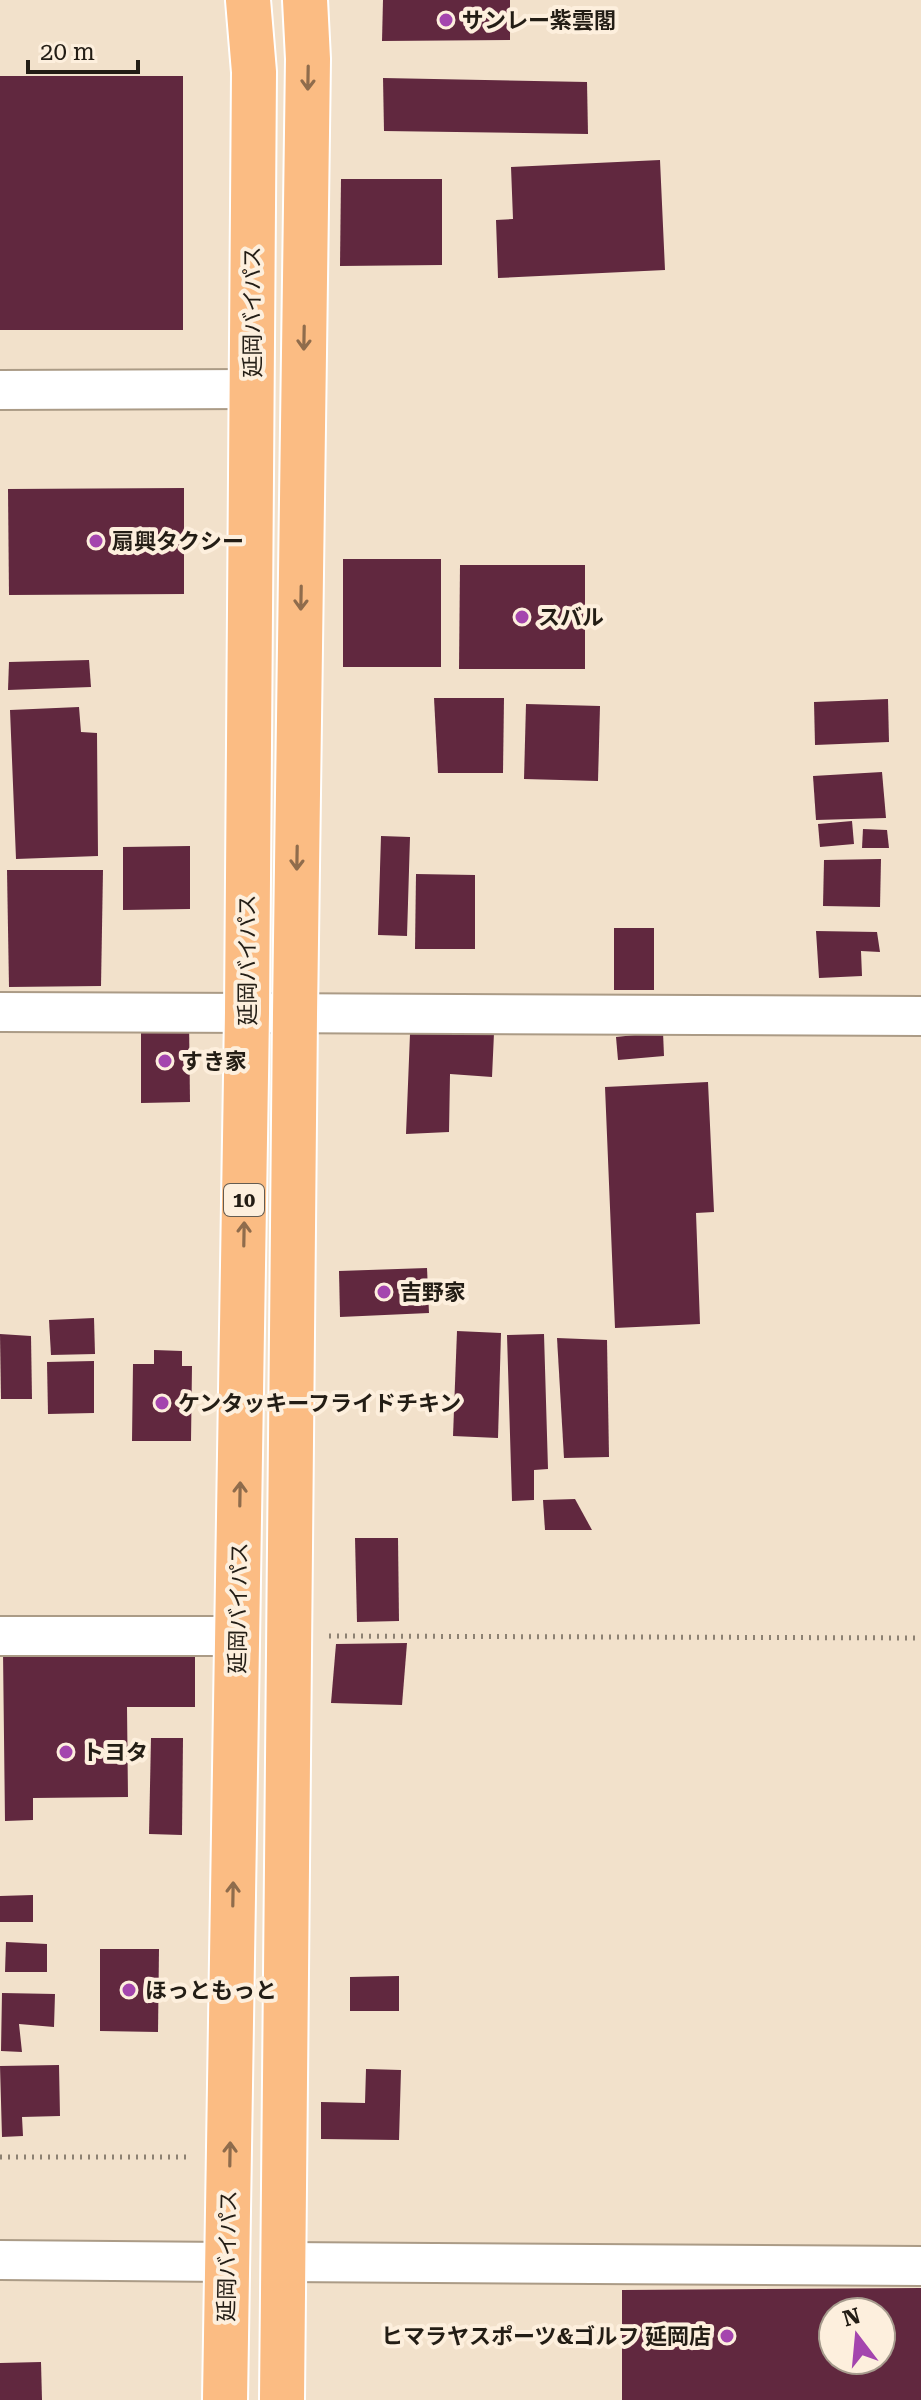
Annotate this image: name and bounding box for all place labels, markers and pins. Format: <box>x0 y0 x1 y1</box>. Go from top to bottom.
place label: サンレー紫雲閣 <box>462 8 616 33</box>
marker: サンレー紫雲閣 <box>437 11 455 29</box>
place label: 扇興タクシー <box>112 529 244 554</box>
marker: 扇興タクシー <box>87 532 105 550</box>
place label: スバル <box>538 605 604 630</box>
marker: スバル <box>513 608 531 626</box>
place label: すき家 <box>181 1049 247 1074</box>
marker: すき家 <box>156 1052 174 1070</box>
place label: 吉野家 <box>400 1280 466 1305</box>
marker: 吉野家 <box>375 1283 393 1301</box>
place label: ケンタッキーフライドチキン <box>178 1391 461 1416</box>
marker: ケンタッキーフライドチキン <box>153 1394 171 1412</box>
place label: トヨタ <box>82 1740 148 1765</box>
marker: トヨタ <box>57 1743 75 1761</box>
place label: ほっともっと <box>145 1978 277 2003</box>
marker: ほっともっと <box>120 1981 138 1999</box>
place label: ヒマラヤスポーツ&ゴルフ 延岡店 <box>381 2324 711 2349</box>
marker: ヒマラヤスポーツ&ゴルフ 延岡店 <box>718 2327 736 2345</box>

